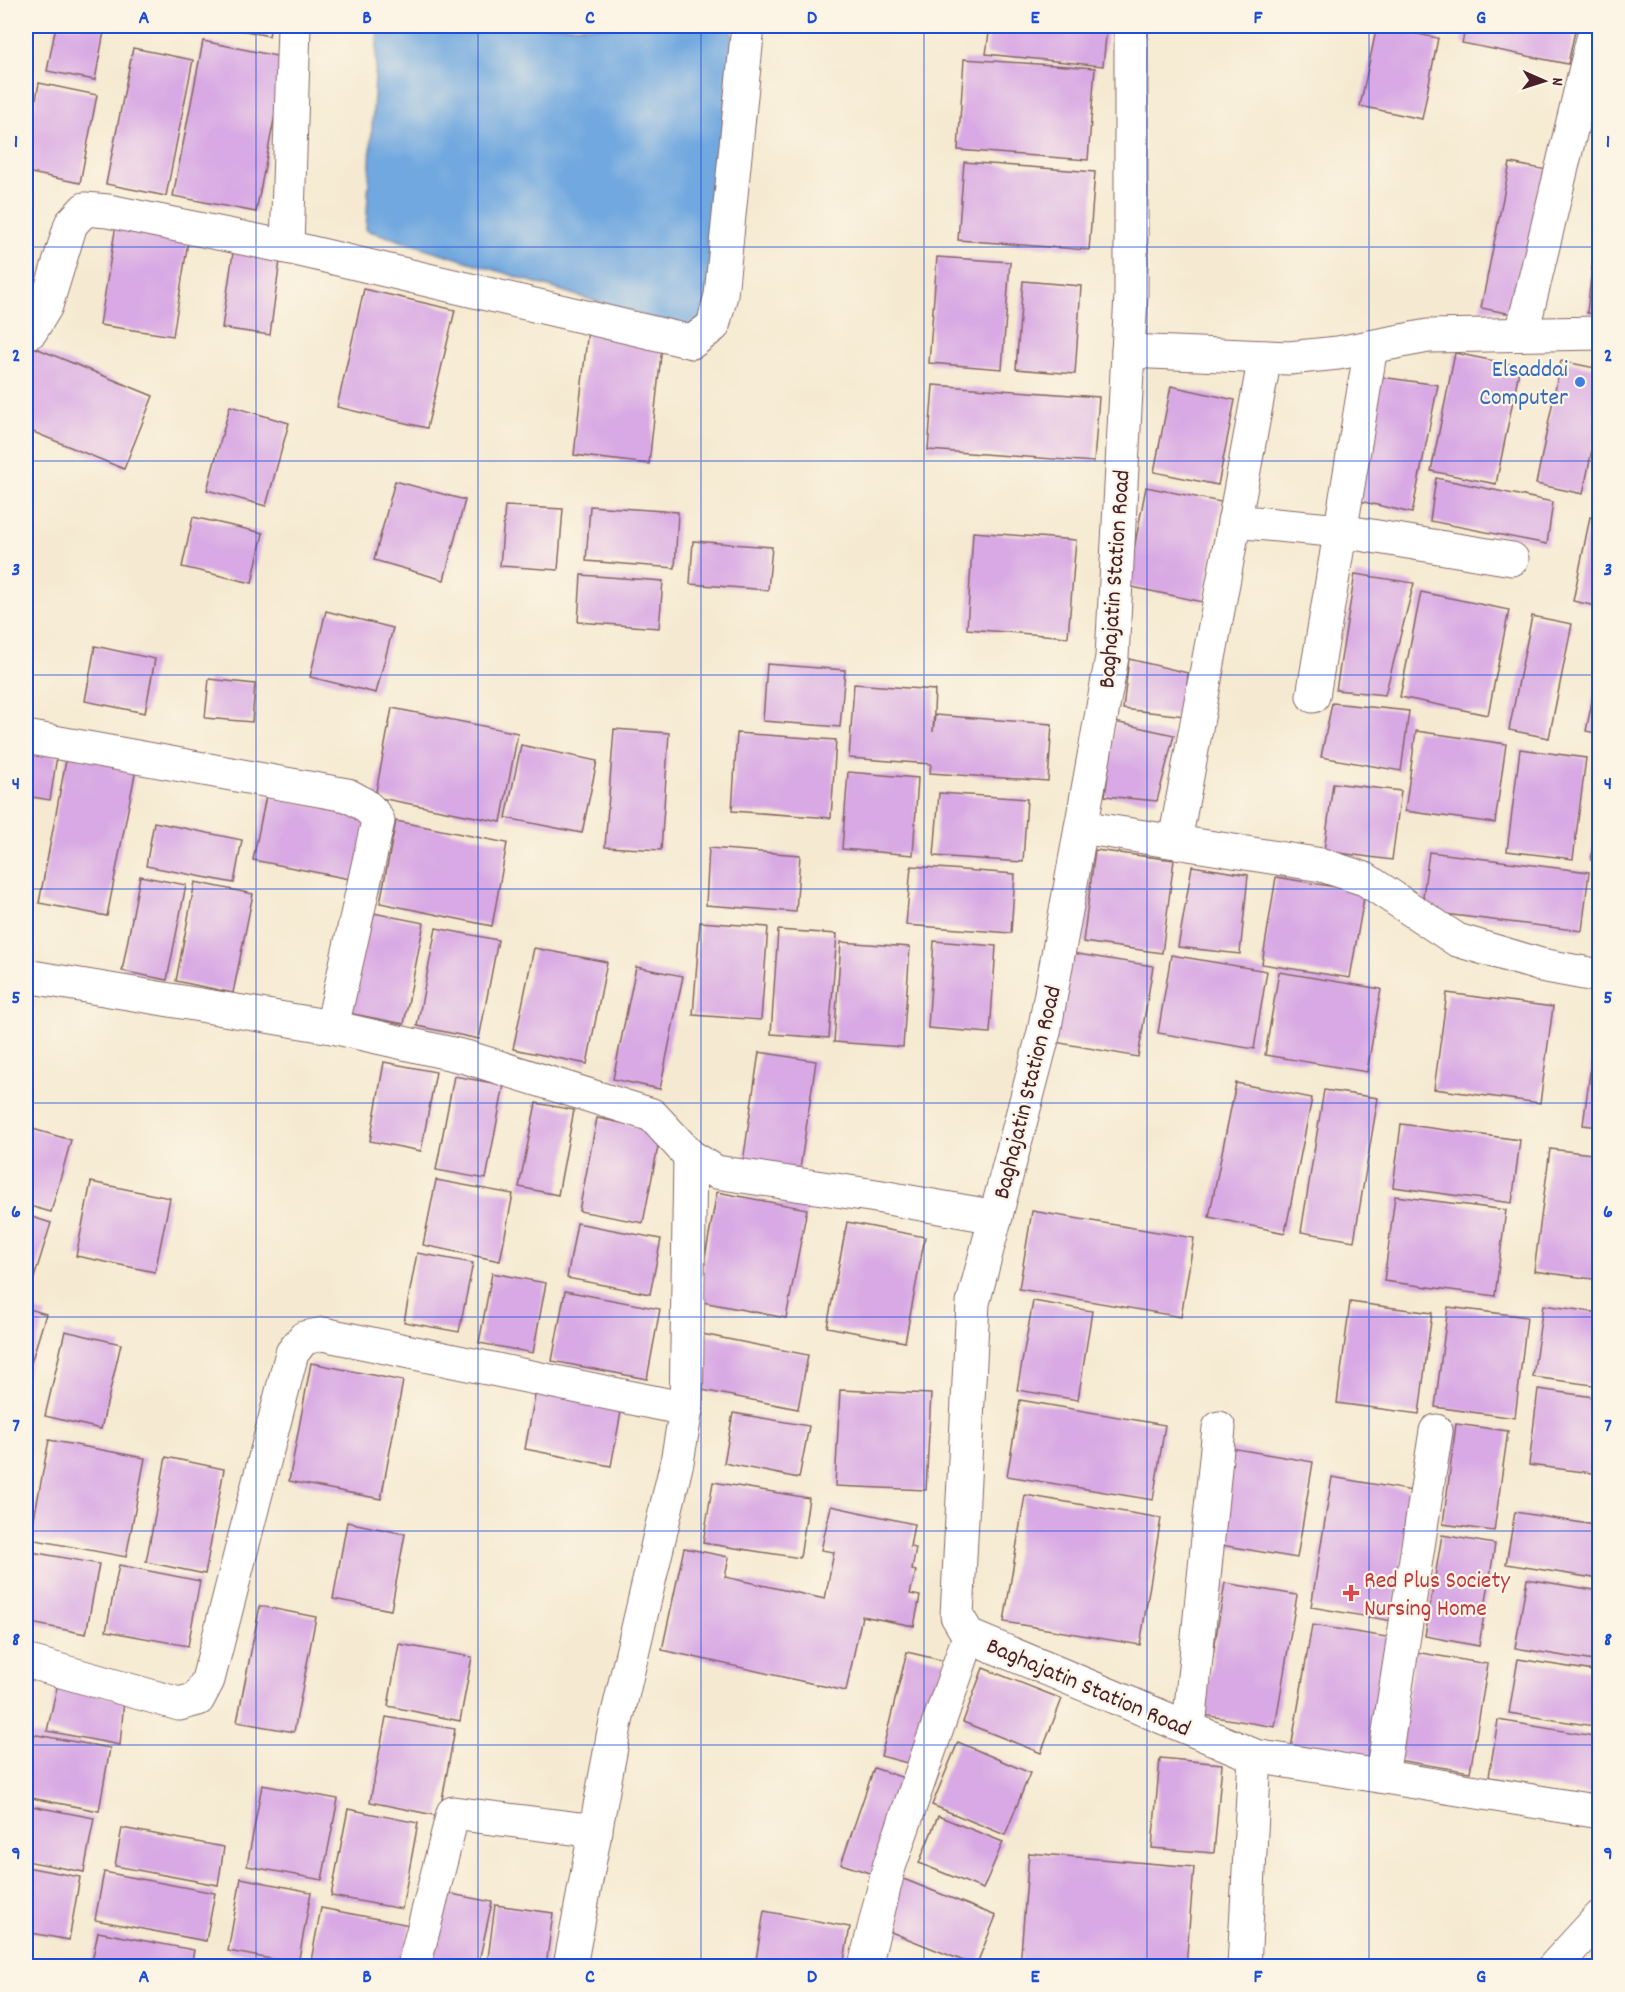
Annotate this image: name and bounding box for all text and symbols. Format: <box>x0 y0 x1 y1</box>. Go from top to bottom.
text: A <box>139 5 150 33</box>
text: B <box>362 5 372 33</box>
text: C <box>585 5 595 33</box>
text: D <box>807 5 818 33</box>
text: E <box>1030 5 1040 33</box>
text: F <box>1254 5 1264 33</box>
text: G <box>1476 5 1486 33</box>
north arrow <box>1514 51 1574 111</box>
text: N <box>1545 77 1568 86</box>
text: 1 <box>14 129 18 157</box>
text: 1 <box>1606 129 1610 157</box>
text: 2 <box>12 343 20 371</box>
text: 2 <box>1604 343 1612 371</box>
place label: Elsaddai Computer <box>1479 354 1568 416</box>
marker: Elsaddai Computer <box>1573 375 1587 389</box>
street label: Baghajatin Station Road <box>1091 469 1141 690</box>
text: 3 <box>12 557 20 585</box>
text: 3 <box>1604 557 1612 585</box>
text: 4 <box>12 771 20 799</box>
text: 4 <box>1604 771 1612 799</box>
street label: Baghajatin Station Road <box>986 982 1072 1203</box>
text: 5 <box>11 985 21 1013</box>
text: 5 <box>1603 985 1613 1013</box>
text: 6 <box>11 1199 21 1227</box>
text: 6 <box>1603 1199 1613 1227</box>
text: 7 <box>12 1413 20 1441</box>
text: 7 <box>1604 1413 1612 1441</box>
place label: Red Plus Society Nursing Home <box>1364 1565 1511 1627</box>
marker: Red Plus Society Nursing Home <box>1342 1584 1360 1602</box>
text: 8 <box>12 1627 20 1655</box>
text: 8 <box>1604 1627 1612 1655</box>
street label: Baghajatin Station Road <box>980 1630 1195 1747</box>
text: 9 <box>11 1841 21 1869</box>
text: 9 <box>1603 1841 1613 1869</box>
text: A <box>139 1964 150 1992</box>
text: B <box>362 1964 372 1992</box>
text: C <box>585 1964 595 1992</box>
text: D <box>807 1964 818 1992</box>
text: E <box>1030 1964 1040 1992</box>
text: F <box>1254 1964 1264 1992</box>
text: G <box>1476 1964 1486 1992</box>

